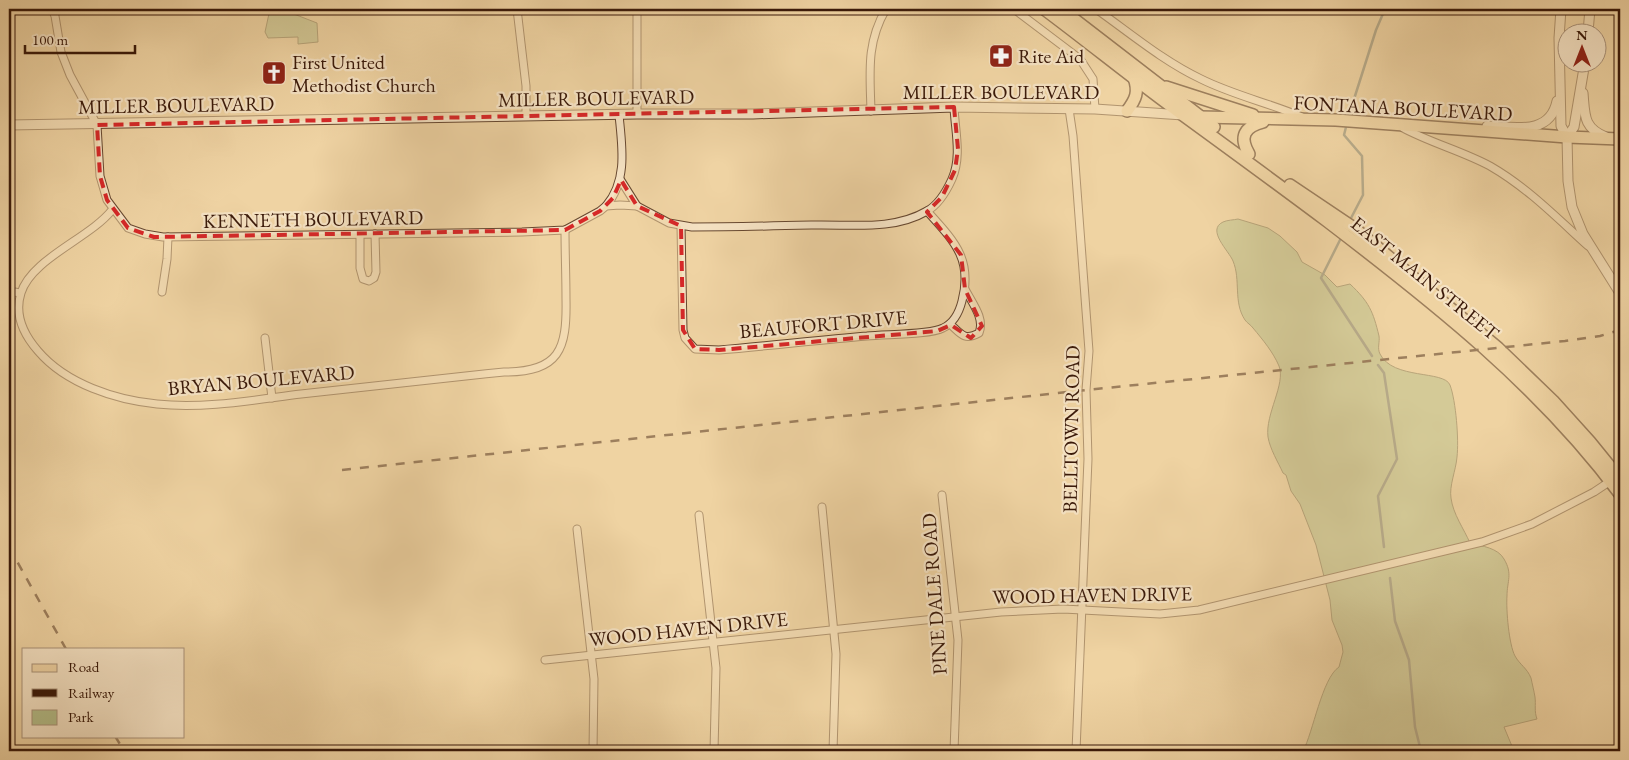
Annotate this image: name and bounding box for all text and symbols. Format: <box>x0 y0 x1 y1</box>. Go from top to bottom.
scale bar <box>25 22 135 54</box>
north arrow <box>1556 22 1606 72</box>
text: N <box>1576 26 1588 44</box>
text: 100 m <box>32 30 69 49</box>
pharmacy icon: Rite Aid <box>988 43 1014 69</box>
place label: Rite Aid <box>1018 43 1085 69</box>
place label: First United Methodist Church <box>292 49 436 98</box>
church icon: First United Methodist Church <box>261 60 287 86</box>
street label: MILLER BOULEVARD <box>903 79 1099 105</box>
street label: MILLER BOULEVARD <box>498 83 694 113</box>
street label: FONTANA BOULEVARD <box>1293 89 1513 127</box>
street label: MILLER BOULEVARD <box>78 90 274 120</box>
street label: KENNETH BOULEVARD <box>203 204 423 234</box>
street label: EAST MAIN STREET <box>1346 210 1505 346</box>
street label: BEAUFORT DRIVE <box>738 304 908 344</box>
street label: BELLTOWN ROAD <box>1057 345 1085 513</box>
street label: BRYAN BOULEVARD <box>167 359 355 401</box>
street label: PINE DALE ROAD <box>915 512 953 676</box>
street label: WOOD HAVEN DRIVE <box>992 580 1192 610</box>
street label: WOOD HAVEN DRIVE <box>587 606 789 652</box>
legend <box>22 648 185 738</box>
text: Road <box>68 657 100 676</box>
text: Railway <box>68 683 115 702</box>
text: Park <box>68 707 95 726</box>

